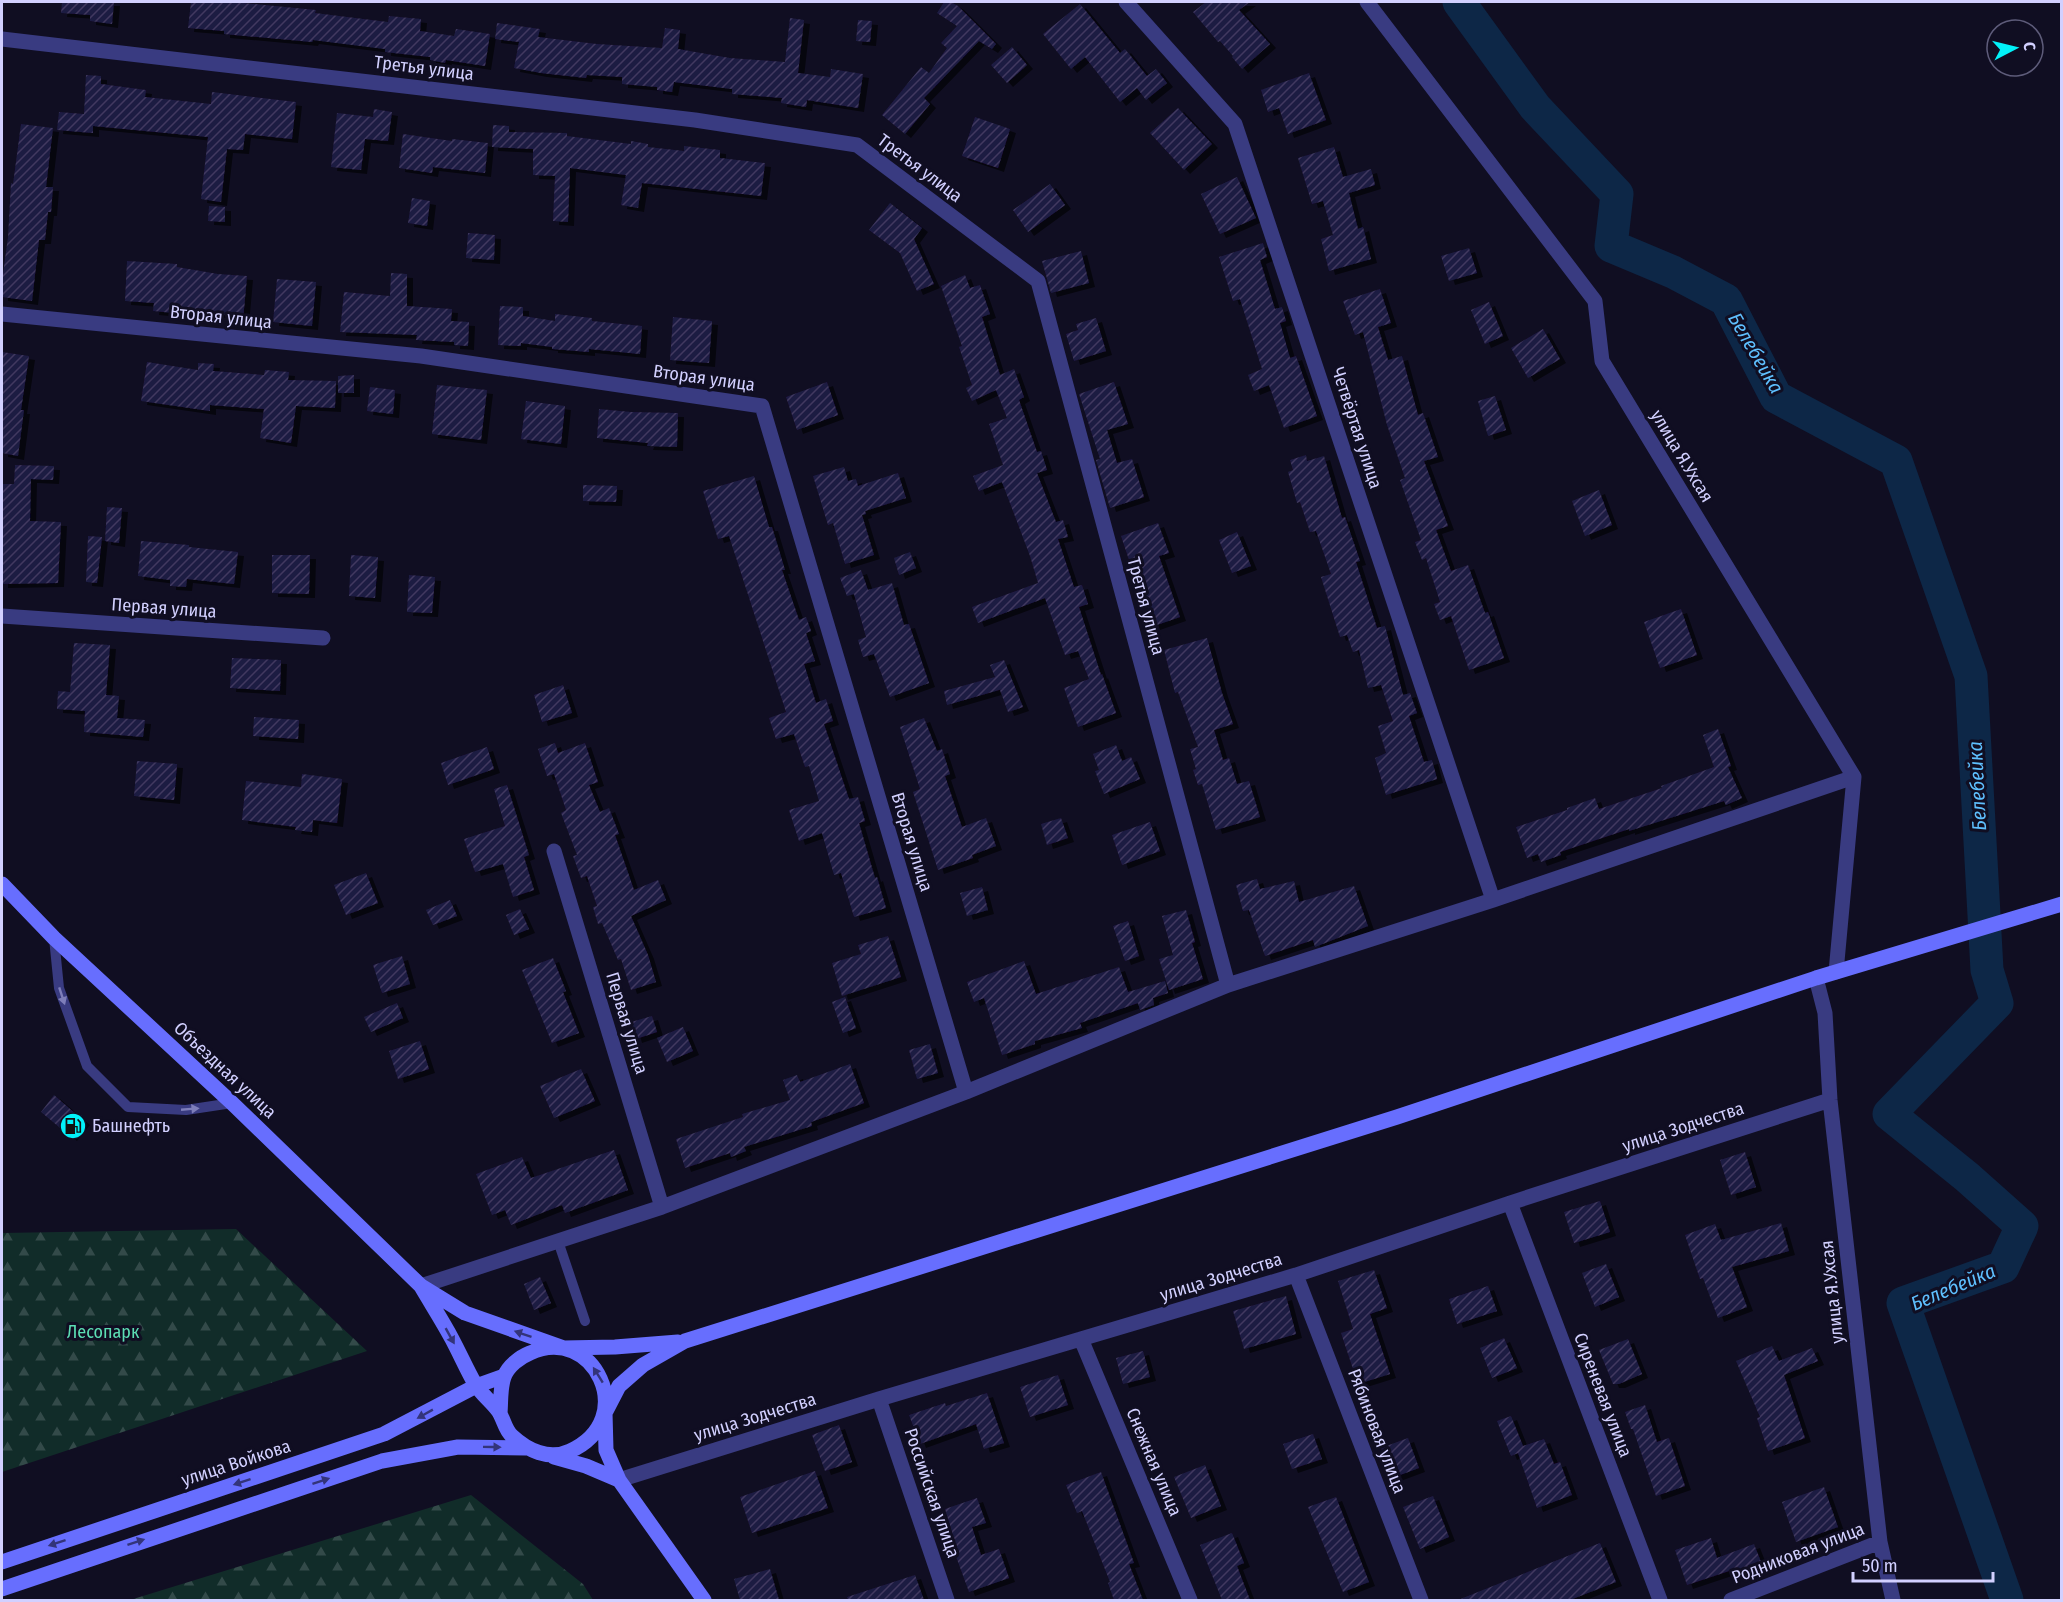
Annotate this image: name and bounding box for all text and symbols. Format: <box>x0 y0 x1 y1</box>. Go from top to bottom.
north arrow <box>1985 18 2045 78</box>
text: С <box>2019 41 2039 52</box>
street label: Третья улица <box>373 51 475 85</box>
street label: Третья улица <box>873 129 967 207</box>
street label: Вторая улица <box>169 301 273 333</box>
water label: Белебейка <box>1723 308 1789 398</box>
street label: Вторая улица <box>652 360 756 396</box>
street label: Четвёртая улица <box>1327 364 1387 492</box>
street label: улица Я.Ухсая <box>1646 406 1718 506</box>
street label: Третья улица <box>1122 555 1170 657</box>
street label: Первая улица <box>111 593 217 623</box>
water label: Белебейка <box>1963 741 1991 831</box>
street label: Вторая улица <box>887 790 938 894</box>
street label: Первая улица <box>601 969 653 1077</box>
one-way arrow <box>58 987 67 1005</box>
street label: Объездная улица <box>169 1017 281 1123</box>
street label: улица Зодчества <box>1619 1097 1747 1157</box>
one-way arrow <box>181 1104 200 1114</box>
fuel station icon: Башнефть <box>58 1111 88 1141</box>
place label: Башнефть <box>92 1115 170 1137</box>
street label: улица Я.Ухсая <box>1816 1239 1848 1345</box>
street label: улица Зодчества <box>1157 1248 1285 1306</box>
water label: Белебейка <box>1907 1258 1999 1316</box>
park label: Лесопарк <box>67 1321 140 1343</box>
one-way arrow <box>445 1328 455 1345</box>
one-way arrow <box>514 1329 532 1339</box>
street label: Сиреневая улица <box>1569 1330 1637 1460</box>
street label: Рябиновая улица <box>1343 1366 1411 1497</box>
one-way arrow <box>592 1367 603 1383</box>
street label: улица Зодчества <box>691 1388 819 1446</box>
street label: Снежная улица <box>1121 1405 1187 1520</box>
one-way arrow <box>416 1409 433 1419</box>
street label: Российская улица <box>900 1425 965 1561</box>
street label: улица Войкова <box>179 1435 294 1491</box>
one-way arrow <box>482 1442 501 1452</box>
one-way arrow <box>312 1476 330 1485</box>
one-way arrow <box>233 1477 251 1487</box>
street label: Родниковая улица <box>1729 1518 1868 1588</box>
one-way arrow <box>127 1537 145 1547</box>
one-way arrow <box>48 1539 66 1549</box>
scale bar <box>1853 1545 1992 1583</box>
text: 50 m <box>1862 1555 1898 1577</box>

